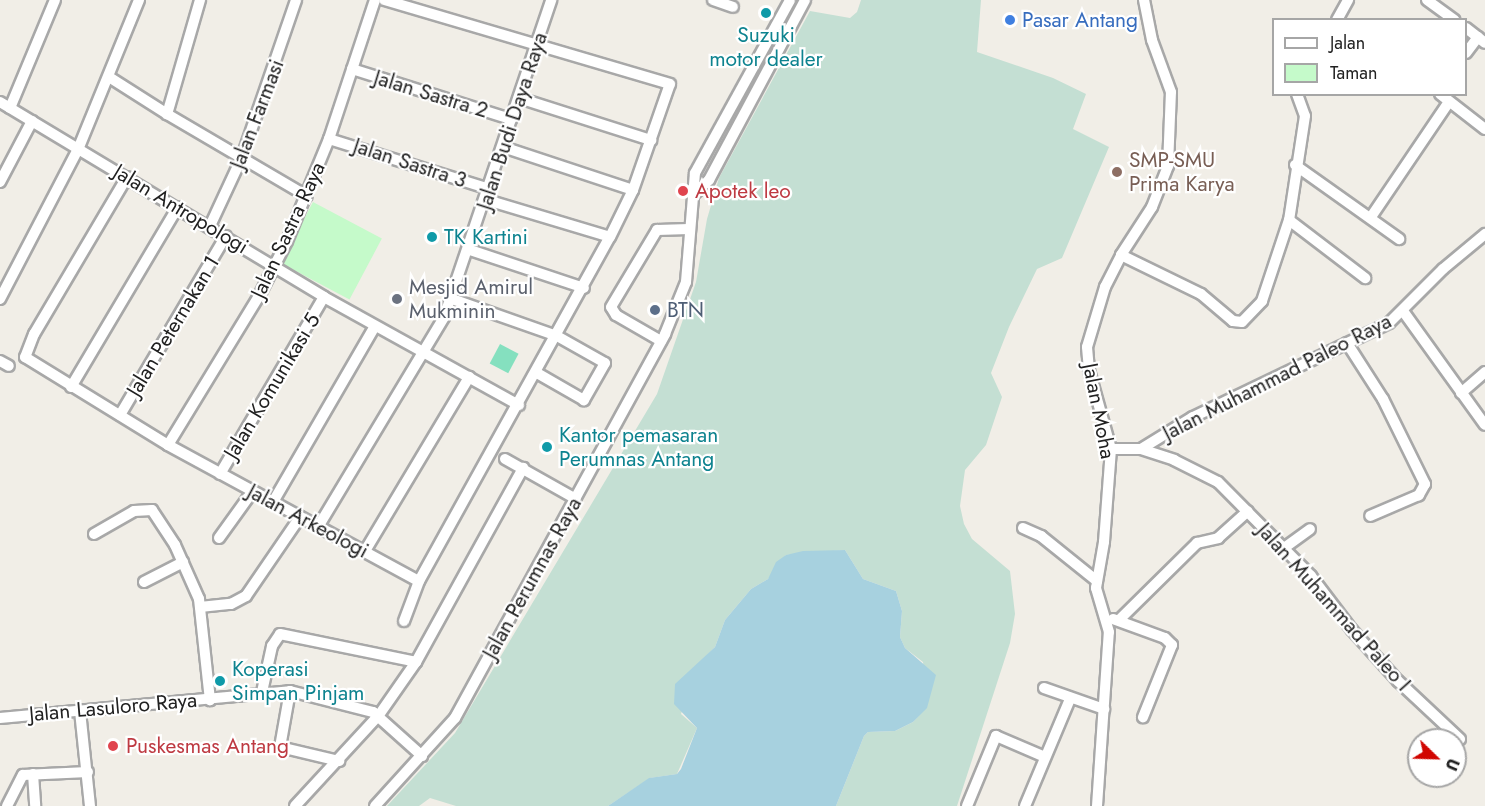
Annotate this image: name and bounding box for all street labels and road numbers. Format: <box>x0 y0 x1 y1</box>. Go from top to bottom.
street label: Jalan Budi Daya Raya <box>471 29 553 213</box>
street label: Jalan Farmasi <box>225 56 289 172</box>
street label: Jalan Sastra 2 <box>371 65 491 123</box>
street label: Jalan Sastra 3 <box>350 133 470 193</box>
street label: Jalan Sastra Raya <box>245 158 331 302</box>
street label: Jalan Antropologi <box>109 159 253 259</box>
street label: Jalan Peternakan 1 <box>121 251 225 401</box>
street label: Jalan Muhammad Paleo Raya <box>1158 308 1396 446</box>
street label: Jalan Komunikasi 5 <box>219 309 325 463</box>
street label: Jalan Moha <box>1077 361 1121 461</box>
street label: Jalan Arkeologi <box>243 479 373 563</box>
street label: Jalan Perumnas Raya <box>477 493 587 663</box>
street label: Jalan Muhammad Paleo I <box>1252 518 1416 696</box>
street label: Jalan Lasuloro Raya <box>28 687 198 727</box>

